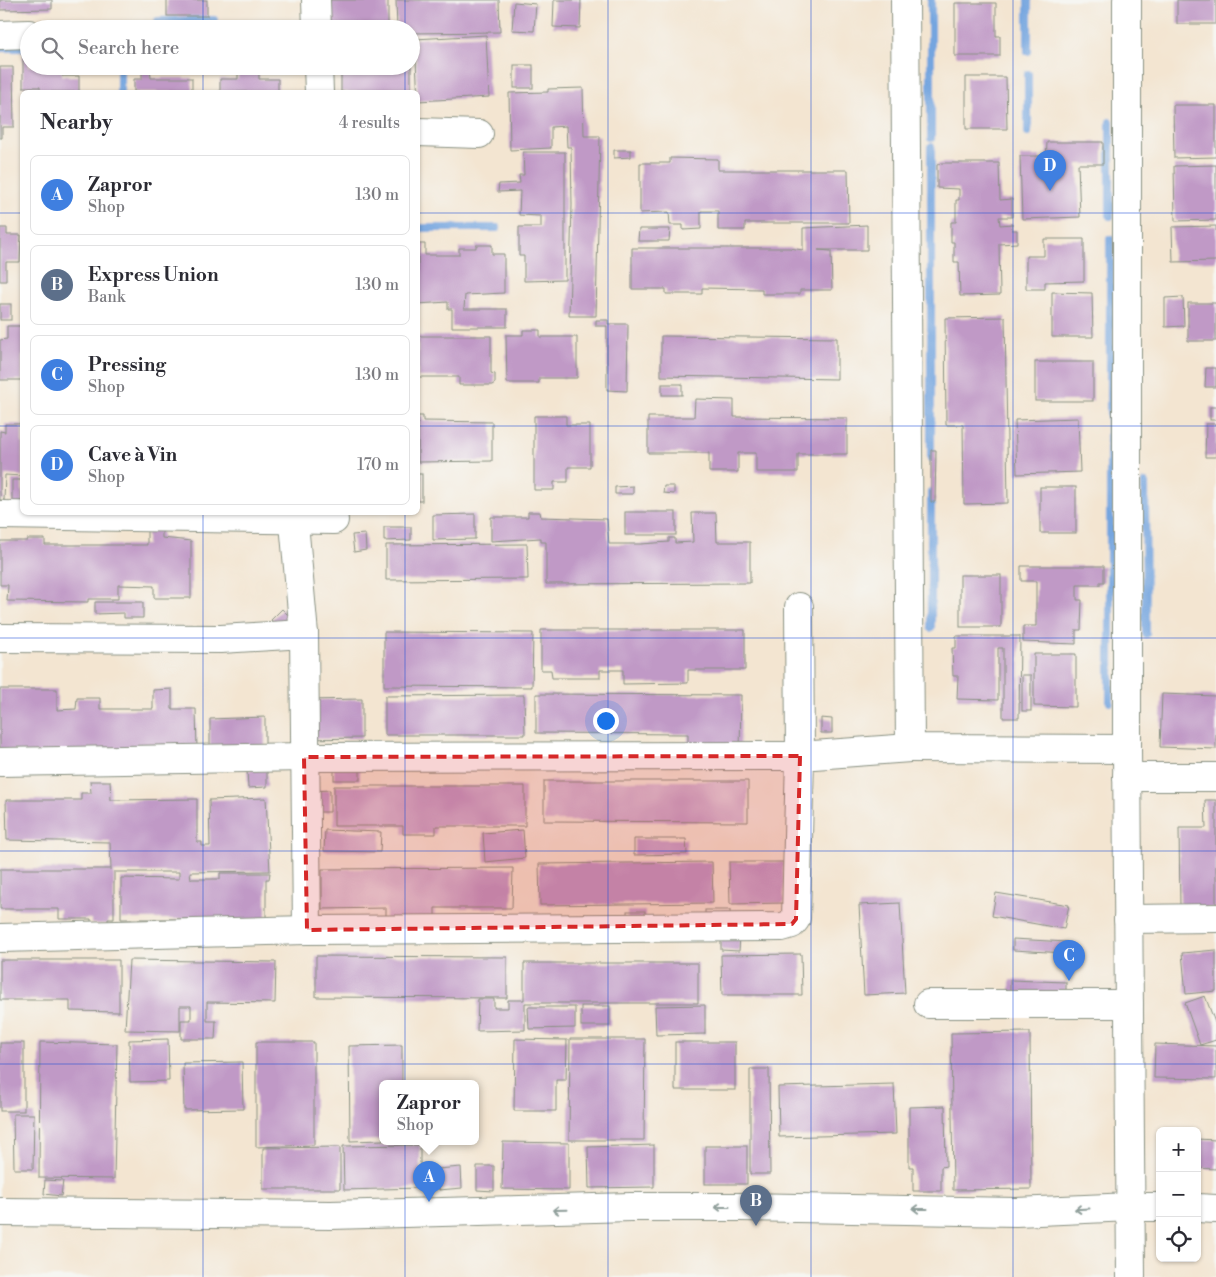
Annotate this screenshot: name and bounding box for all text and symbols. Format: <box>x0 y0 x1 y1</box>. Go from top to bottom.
search box <box>20 20 420 75</box>
icon: search <box>38 34 66 62</box>
text: Search here <box>78 36 179 60</box>
text: Nearby <box>40 110 113 136</box>
text: 4 results <box>339 113 400 133</box>
pin: D <box>1034 150 1066 191</box>
text: Zapror <box>88 173 152 197</box>
text: A <box>51 185 63 205</box>
text: 130 m <box>355 185 399 205</box>
text: Shop <box>88 197 125 217</box>
text: Express Union <box>88 263 219 287</box>
text: B <box>51 275 63 295</box>
text: 130 m <box>355 275 399 295</box>
text: Bank <box>88 287 125 307</box>
text: Pressing <box>88 353 166 377</box>
text: C <box>51 365 63 385</box>
text: 130 m <box>355 365 399 385</box>
text: Shop <box>88 377 125 397</box>
text: Cave à Vin <box>88 443 177 467</box>
text: D <box>51 455 63 475</box>
text: 170 m <box>357 455 399 475</box>
text: Shop <box>88 467 125 487</box>
your location <box>593 708 619 734</box>
pin: C <box>1053 940 1085 981</box>
popup <box>379 1080 479 1145</box>
text: Zapror <box>397 1091 461 1115</box>
text: Shop <box>397 1115 434 1135</box>
map controls <box>1156 1127 1201 1262</box>
button: + <box>1156 1127 1201 1172</box>
pin: A <box>413 1161 445 1202</box>
button: − <box>1156 1172 1201 1217</box>
pin: B <box>740 1185 772 1226</box>
one-way arrow <box>714 1202 730 1212</box>
one-way arrow <box>912 1204 928 1214</box>
one-way arrow <box>1074 1204 1090 1213</box>
one-way arrow <box>552 1205 568 1214</box>
button: locate <box>1156 1217 1201 1262</box>

